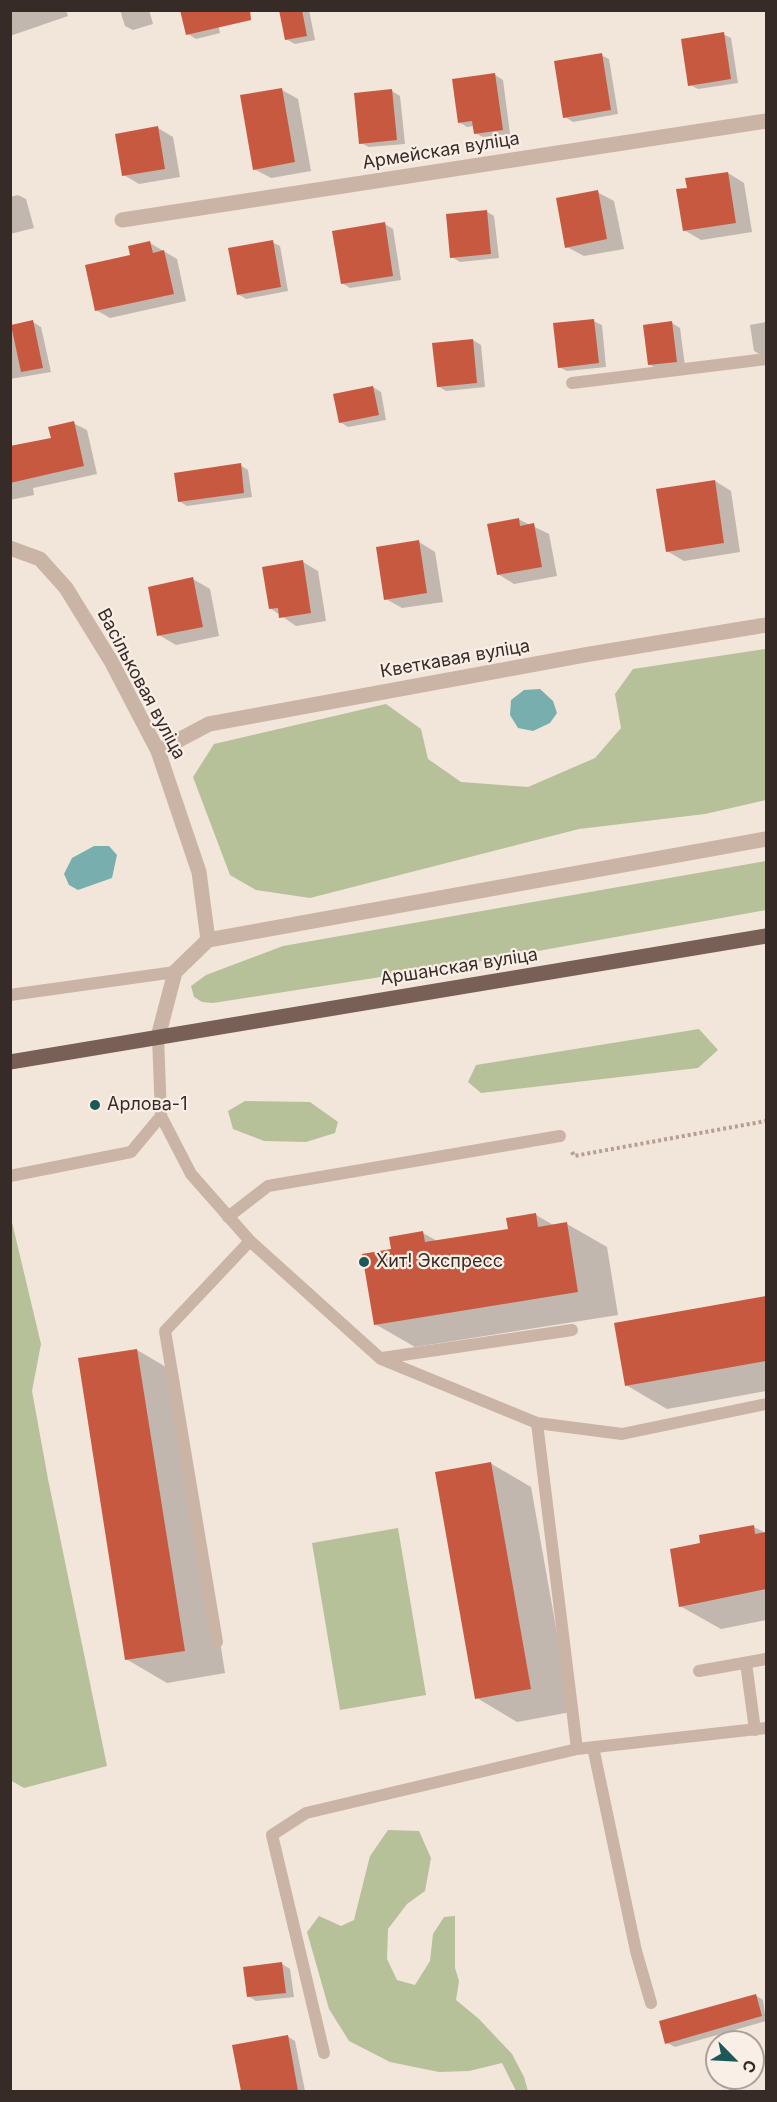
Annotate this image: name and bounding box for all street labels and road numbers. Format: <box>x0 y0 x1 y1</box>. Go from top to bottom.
street label: Армейская вуліца <box>361 128 521 174</box>
street label: Васільковая вуліца <box>92 605 190 763</box>
street label: Кветкавая вуліца <box>378 635 532 683</box>
street label: Аршанская вуліца <box>379 944 539 990</box>

